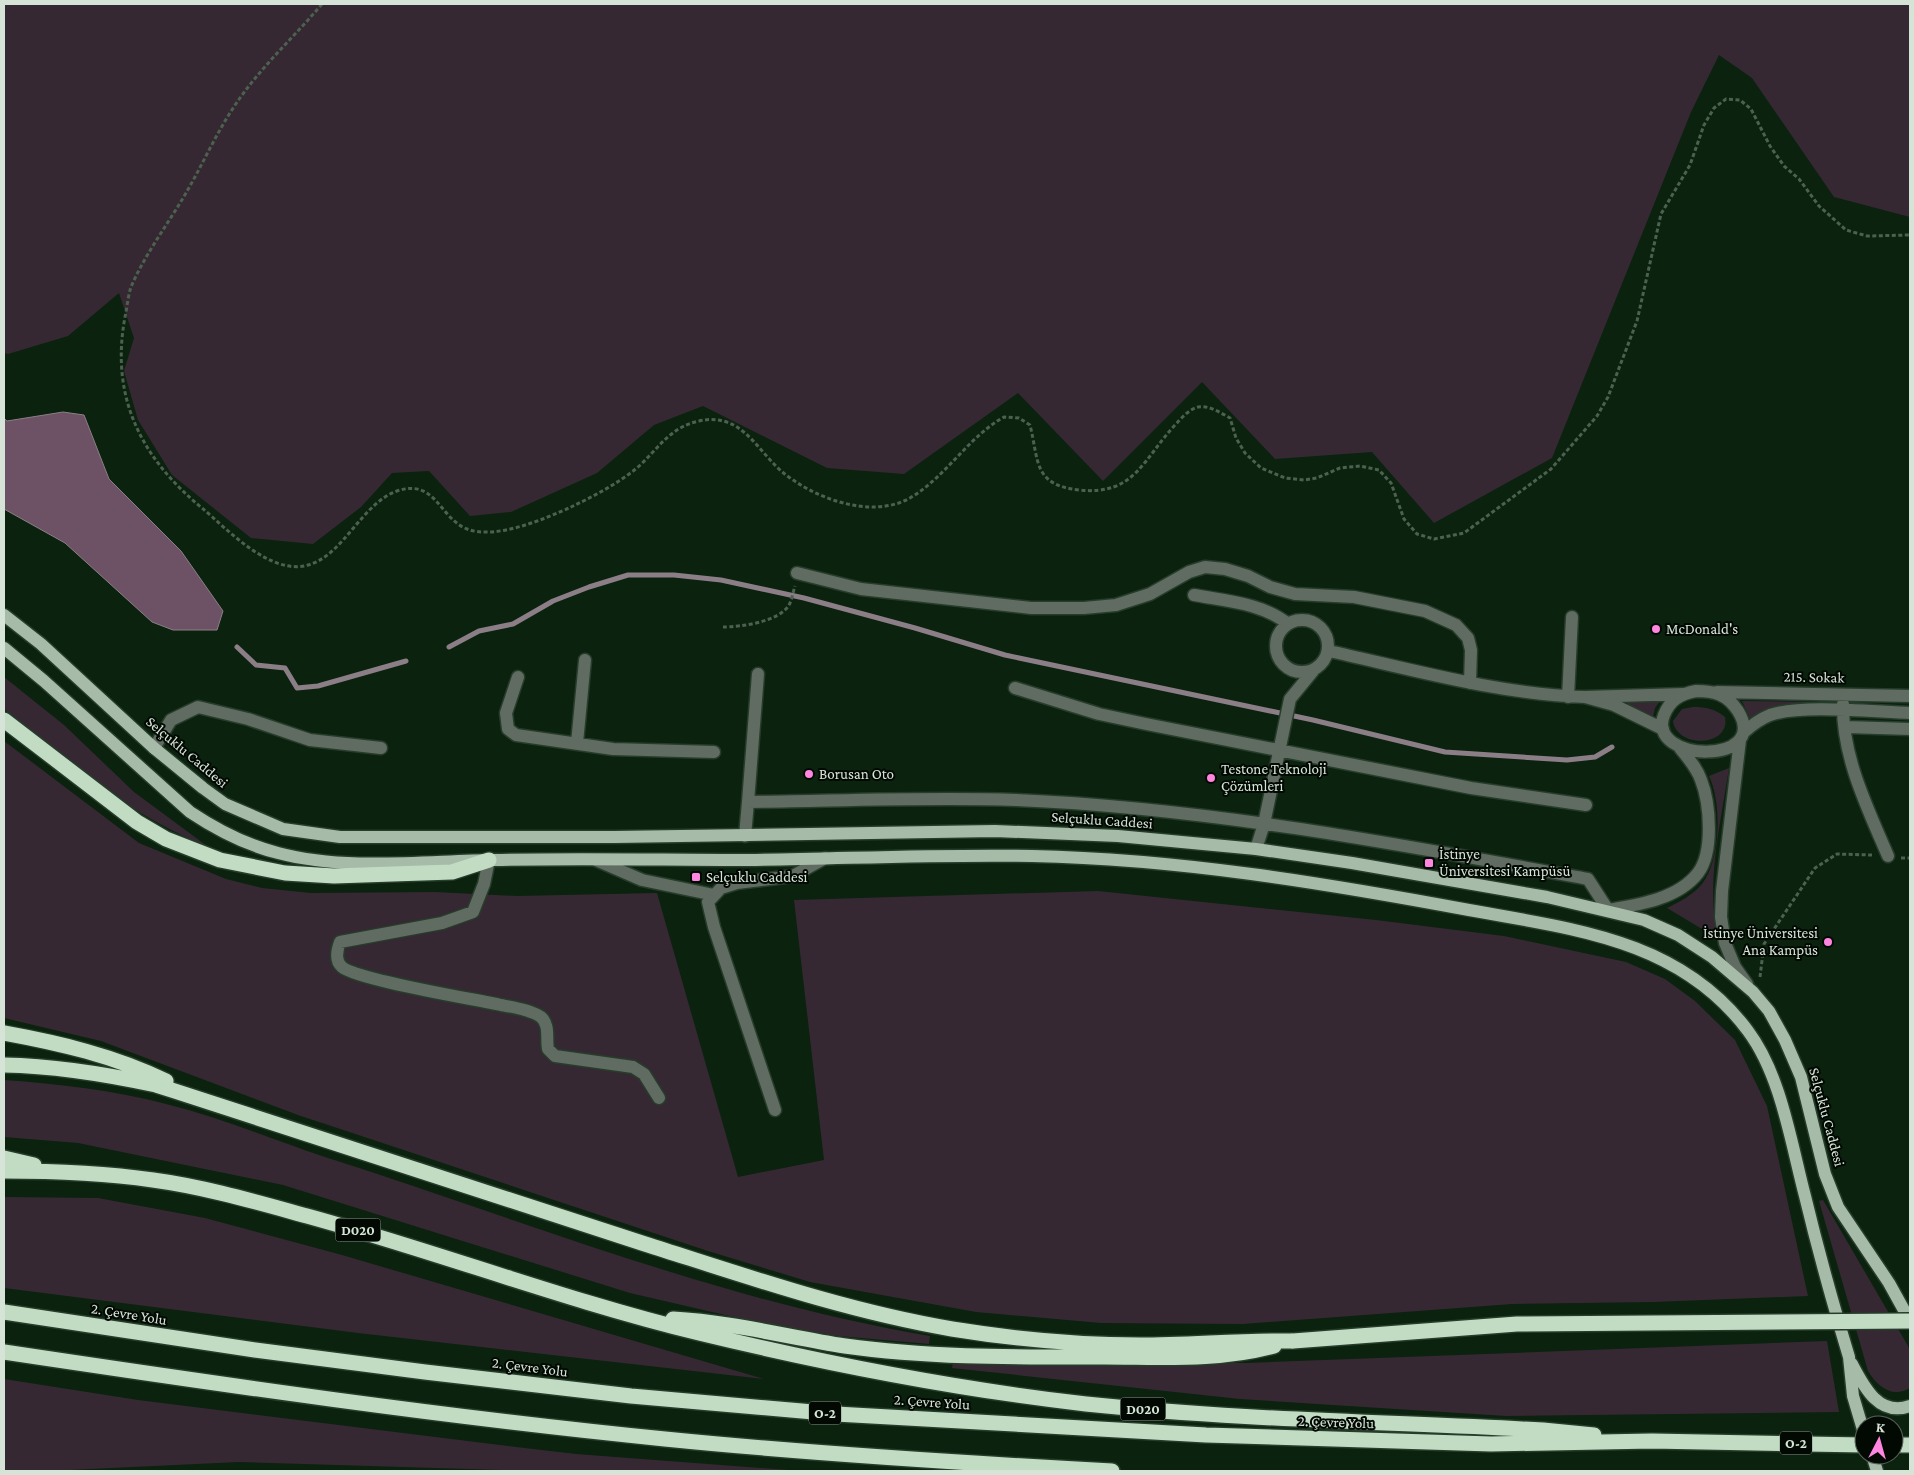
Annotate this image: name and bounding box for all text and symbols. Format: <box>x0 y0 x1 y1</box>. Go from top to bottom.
place label: McDonald's <box>1666 621 1738 637</box>
marker: McDonald's <box>1650 623 1662 635</box>
street label: 215. Sokak <box>1783 668 1845 686</box>
street label: Selçuklu Caddesi <box>142 713 231 792</box>
place label: Testone Teknoloji Çözümleri <box>1221 761 1327 795</box>
place label: Borusan Oto <box>819 766 894 782</box>
marker: Borusan Oto <box>803 768 815 780</box>
marker: Testone Teknoloji Çözümleri <box>1205 772 1217 784</box>
street label: Selçuklu Caddesi <box>1051 808 1153 833</box>
place label: İstinye Üniversitesi Kampüsü <box>1439 846 1570 880</box>
marker: İstinye Üniversitesi Kampüsü <box>1423 857 1435 869</box>
place label: Selçuklu Caddesi <box>706 869 808 886</box>
marker: Selçuklu Caddesi <box>690 871 702 883</box>
place label: İstinye Üniversitesi Ana Kampüs <box>1703 925 1818 959</box>
marker: İstinye Üniversitesi Ana Kampüs <box>1822 936 1834 948</box>
street label: Selçuklu Caddesi <box>1805 1066 1848 1168</box>
road number: D020 <box>336 1218 380 1242</box>
street label: 2. Çevre Yolu <box>90 1300 168 1329</box>
street label: 2. Çevre Yolu <box>491 1354 569 1381</box>
street label: 2. Çevre Yolu <box>893 1391 971 1414</box>
road number: D020 <box>1120 1398 1166 1420</box>
road number: O-2 <box>809 1402 841 1425</box>
street label: 2. Çevre Yolu <box>1298 1413 1374 1432</box>
north arrow <box>1854 1415 1904 1465</box>
text: K <box>1875 1419 1887 1436</box>
road number: O-2 <box>1780 1432 1812 1455</box>

